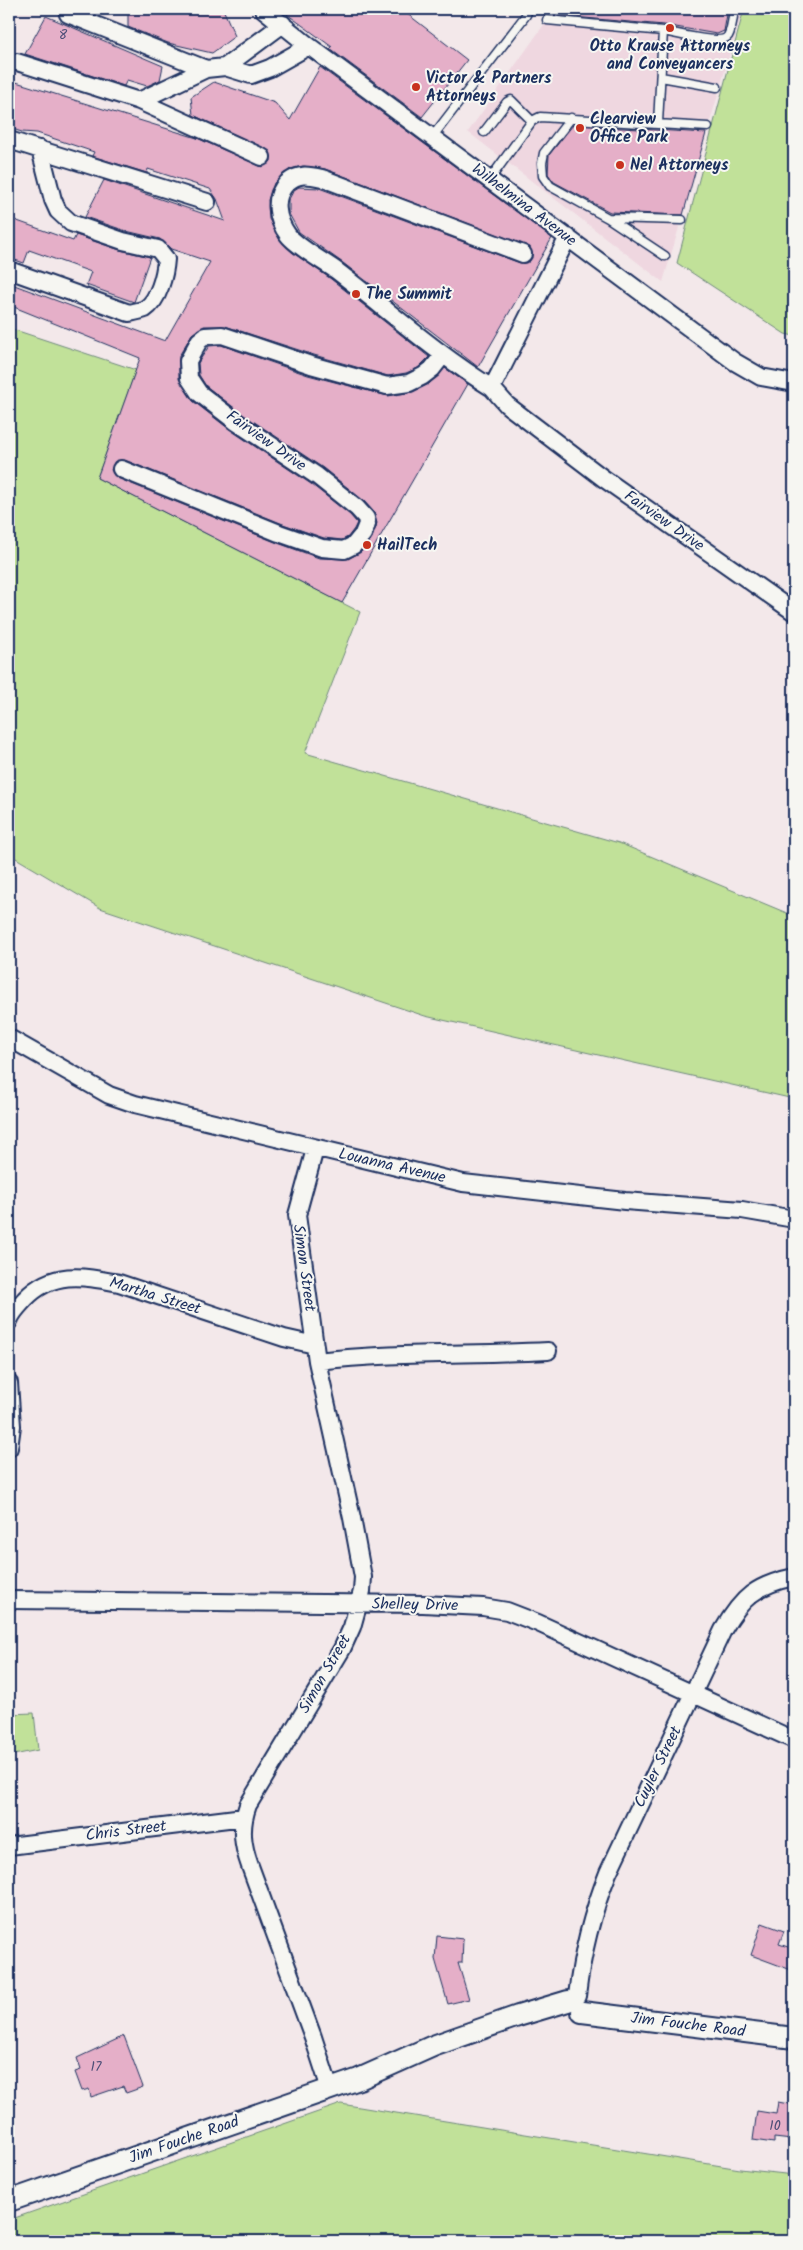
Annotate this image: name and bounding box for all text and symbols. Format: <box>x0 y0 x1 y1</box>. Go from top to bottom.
marker: Otto Krause Attorneys and Conveyancers <box>664 22 676 34</box>
house number: 8 <box>59 24 68 46</box>
place label: Otto Krause Attorneys and Conveyancers <box>590 34 751 77</box>
place label: Victor & Partners Attorneys <box>426 66 552 109</box>
marker: Victor & Partners Attorneys <box>410 81 422 93</box>
place label: Clearview Office Park <box>590 107 669 150</box>
marker: Clearview Office Park <box>574 122 586 134</box>
place label: Nel Attorneys <box>630 153 729 178</box>
street label: Wilhelmina Avenue <box>466 157 582 253</box>
marker: Nel Attorneys <box>614 159 626 171</box>
place label: The Summit <box>366 282 453 307</box>
marker: The Summit <box>350 288 362 300</box>
street label: Fairview Drive <box>221 404 311 478</box>
street label: Fairview Drive <box>619 484 709 558</box>
place label: HailTech <box>377 533 437 558</box>
marker: HailTech <box>361 539 373 551</box>
street label: Louanna Avenue <box>336 1142 448 1190</box>
street label: Simon Street <box>286 1223 323 1314</box>
street label: Martha Street <box>106 1270 205 1322</box>
street label: Shelley Drive <box>371 1592 459 1618</box>
street label: Simon Street <box>292 1629 358 1718</box>
street label: Cuyler Street <box>627 1721 689 1812</box>
street label: Chris Street <box>84 1814 169 1848</box>
street label: Jim Fouche Road <box>629 2006 748 2045</box>
house number: 17 <box>91 2056 102 2078</box>
street label: Jim Fouche Road <box>125 2109 243 2171</box>
house number: 10 <box>769 2115 781 2137</box>

